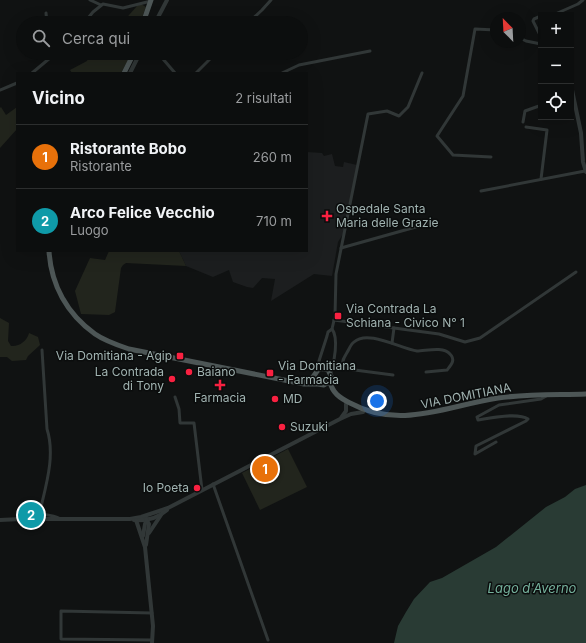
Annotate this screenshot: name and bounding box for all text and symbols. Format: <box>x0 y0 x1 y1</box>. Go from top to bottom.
north arrow <box>490 12 526 48</box>
map controls <box>538 12 574 120</box>
button: + <box>538 12 574 48</box>
search box <box>16 16 308 60</box>
icon: search <box>30 27 52 49</box>
text: Cerca qui <box>62 29 130 48</box>
button: − <box>538 48 574 84</box>
button: locate <box>538 84 574 120</box>
text: Vicino <box>32 88 85 108</box>
text: 2 risultati <box>235 90 292 106</box>
text: Ristorante Bobo <box>70 139 186 158</box>
text: 1 <box>42 149 48 165</box>
text: 260 m <box>253 149 292 165</box>
text: Ristorante <box>70 158 132 174</box>
place label: Ospedale Santa Maria delle Grazie <box>336 201 439 230</box>
text: Arco Felice Vecchio <box>70 203 215 222</box>
marker: Ospedale Santa Maria delle Grazie <box>321 210 333 222</box>
text: 2 <box>41 213 49 229</box>
text: 710 m <box>256 213 292 229</box>
text: Luogo <box>70 222 109 238</box>
place label: Via Contrada La Schiana - Civico N° 1 <box>346 301 465 330</box>
marker: Via Contrada La Schiana - Civico N° 1 <box>333 311 343 321</box>
place label: Via Domitiana - Agip <box>56 348 172 363</box>
marker: Via Domitiana - Agip <box>175 351 185 361</box>
place label: Via Domitiana - Farmacia <box>278 358 356 387</box>
place label: La Contrada di Tony <box>95 364 164 393</box>
place label: Baiano <box>197 364 236 379</box>
marker: Baiano <box>184 367 194 377</box>
marker: Via Domitiana - Farmacia <box>265 368 275 378</box>
marker: La Contrada di Tony <box>167 374 177 384</box>
street label: VIA DOMITIANA <box>420 379 512 412</box>
marker: Farmacia <box>215 380 225 390</box>
place label: Farmacia <box>194 390 246 405</box>
place label: MD <box>283 391 303 406</box>
your location <box>367 391 387 411</box>
marker: MD <box>270 394 280 404</box>
place label: Suzuki <box>290 419 328 434</box>
marker: Suzuki <box>277 422 287 432</box>
pin: 1 <box>252 454 278 484</box>
place label: Io Poeta <box>143 480 189 495</box>
marker: Io Poeta <box>192 483 202 493</box>
pin: 2 <box>18 500 44 530</box>
water label: Lago d'Averno <box>488 580 577 596</box>

